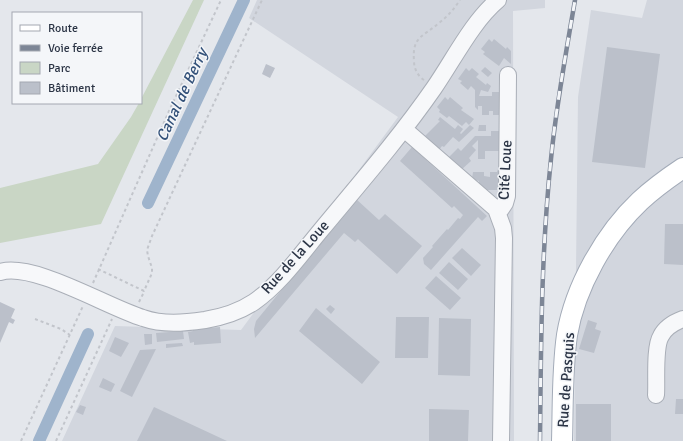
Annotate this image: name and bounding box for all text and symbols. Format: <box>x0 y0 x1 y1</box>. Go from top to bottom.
legend <box>12 12 142 104</box>
text: Route <box>48 21 78 36</box>
text: Voie ferrée <box>48 41 103 56</box>
water label: Canal de Berry <box>152 43 213 145</box>
text: Parc <box>48 61 71 76</box>
text: Bâtiment <box>48 81 95 96</box>
street label: Cité Loue <box>494 140 516 200</box>
street label: Rue de la Loue <box>257 217 333 297</box>
street label: Rue de Pasquis <box>554 331 578 428</box>

